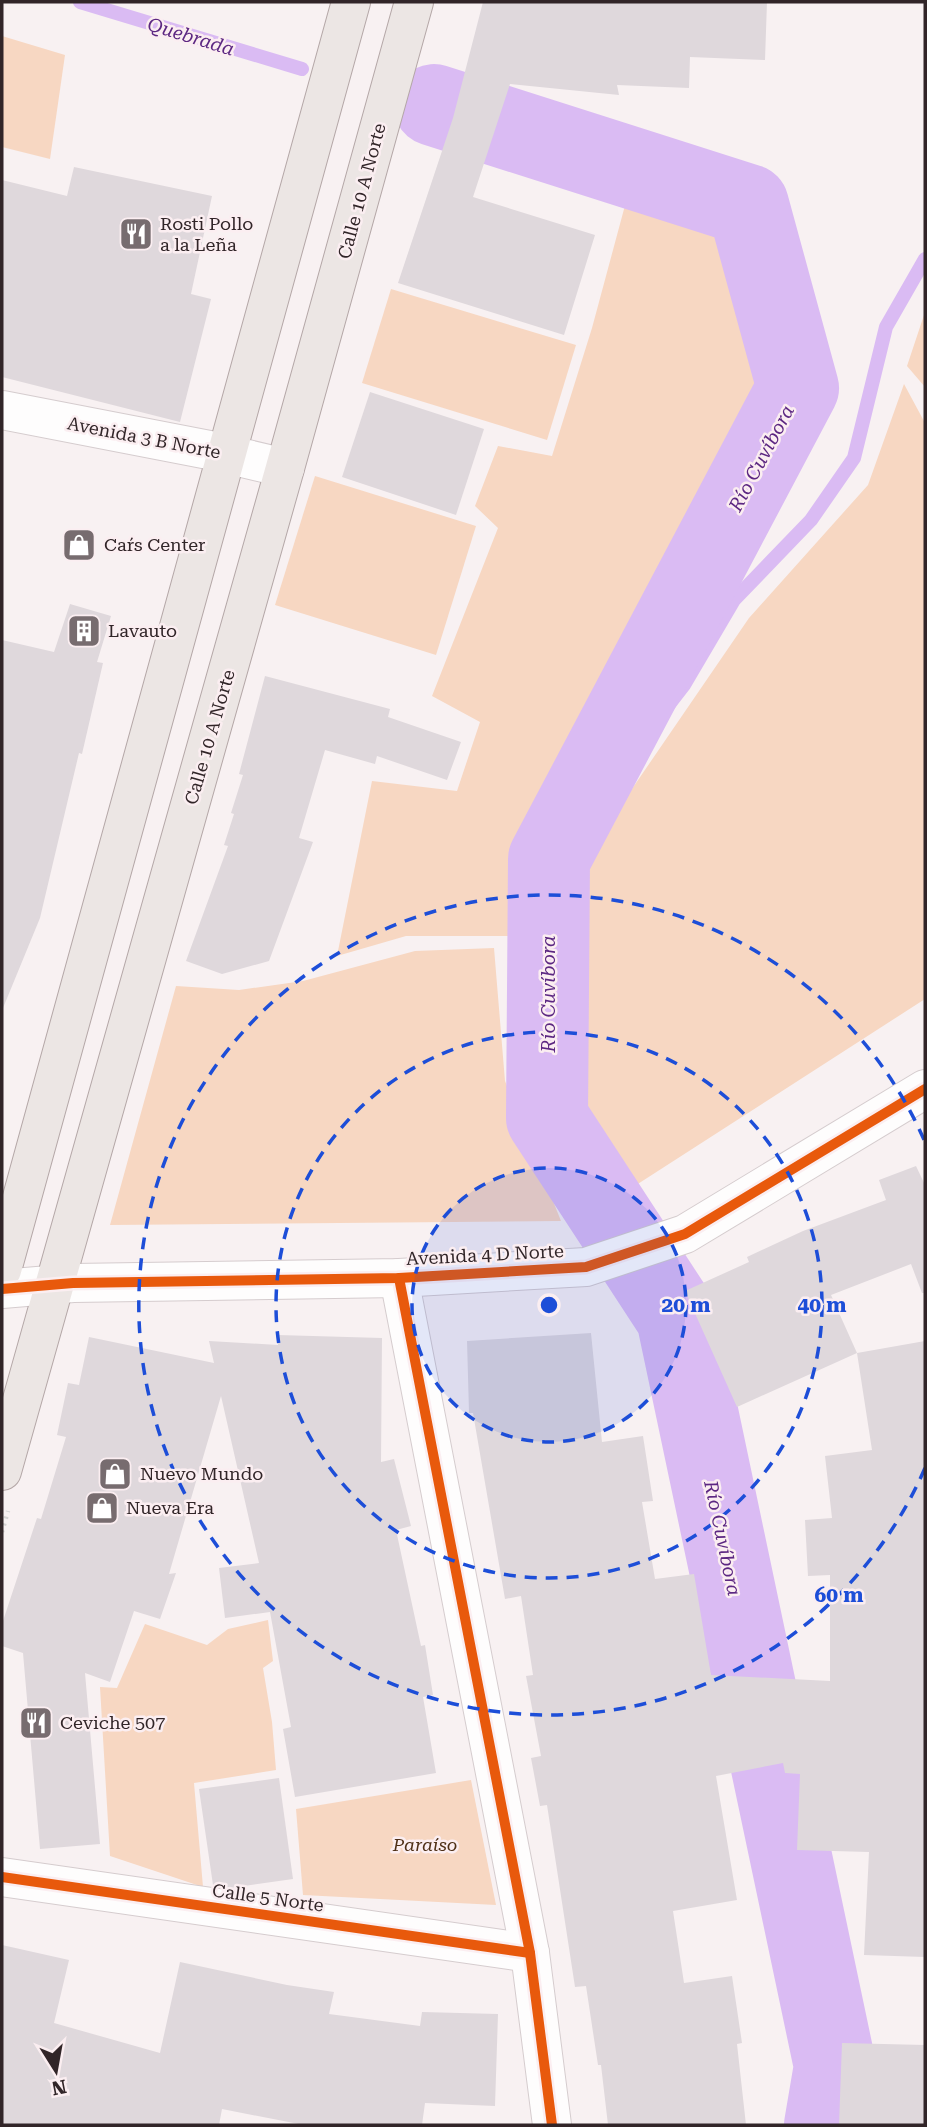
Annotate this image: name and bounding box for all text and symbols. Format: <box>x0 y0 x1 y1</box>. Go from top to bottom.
water label: Quebrada <box>145 12 237 61</box>
street label: Calle 10 A Norte <box>333 121 390 261</box>
place label: Rosti Pollo a la Leña <box>160 213 253 255</box>
restaurant icon: Rosti Pollo a la Leña <box>117 215 155 253</box>
water label: Río Cuvíbora <box>723 401 799 516</box>
street label: Avenida 3 B Norte <box>66 412 223 463</box>
shop icon: Car´s Center <box>60 526 98 564</box>
place label: Car´s Center <box>104 534 205 555</box>
building icon: Lavauto <box>65 612 103 650</box>
place label: Lavauto <box>108 620 177 641</box>
street label: Calle 10 A Norte <box>180 667 239 807</box>
water label: Río Cuvíbora <box>537 936 560 1053</box>
street label: Avenida 4 D Norte <box>406 1240 564 1269</box>
centre of rings <box>537 1293 561 1317</box>
text: 20 m <box>661 1293 711 1317</box>
text: 40 m <box>797 1293 847 1317</box>
shop icon: Nuevo Mundo <box>96 1455 134 1493</box>
place label: Nuevo Mundo <box>140 1463 263 1484</box>
water label: Río Cuvíbora <box>699 1478 746 1598</box>
shop icon: Nueva Era <box>83 1489 121 1527</box>
place label: Nueva Era <box>126 1497 214 1518</box>
text: 60 m <box>814 1583 864 1607</box>
restaurant icon: Ceviche 507 <box>17 1704 55 1742</box>
place label: Ceviche 507 <box>60 1712 165 1733</box>
park label: Paraíso <box>392 1834 457 1855</box>
street label: Calle 5 Norte <box>211 1879 325 1916</box>
north arrow <box>21 2036 91 2106</box>
text: N <box>49 2075 69 2100</box>

